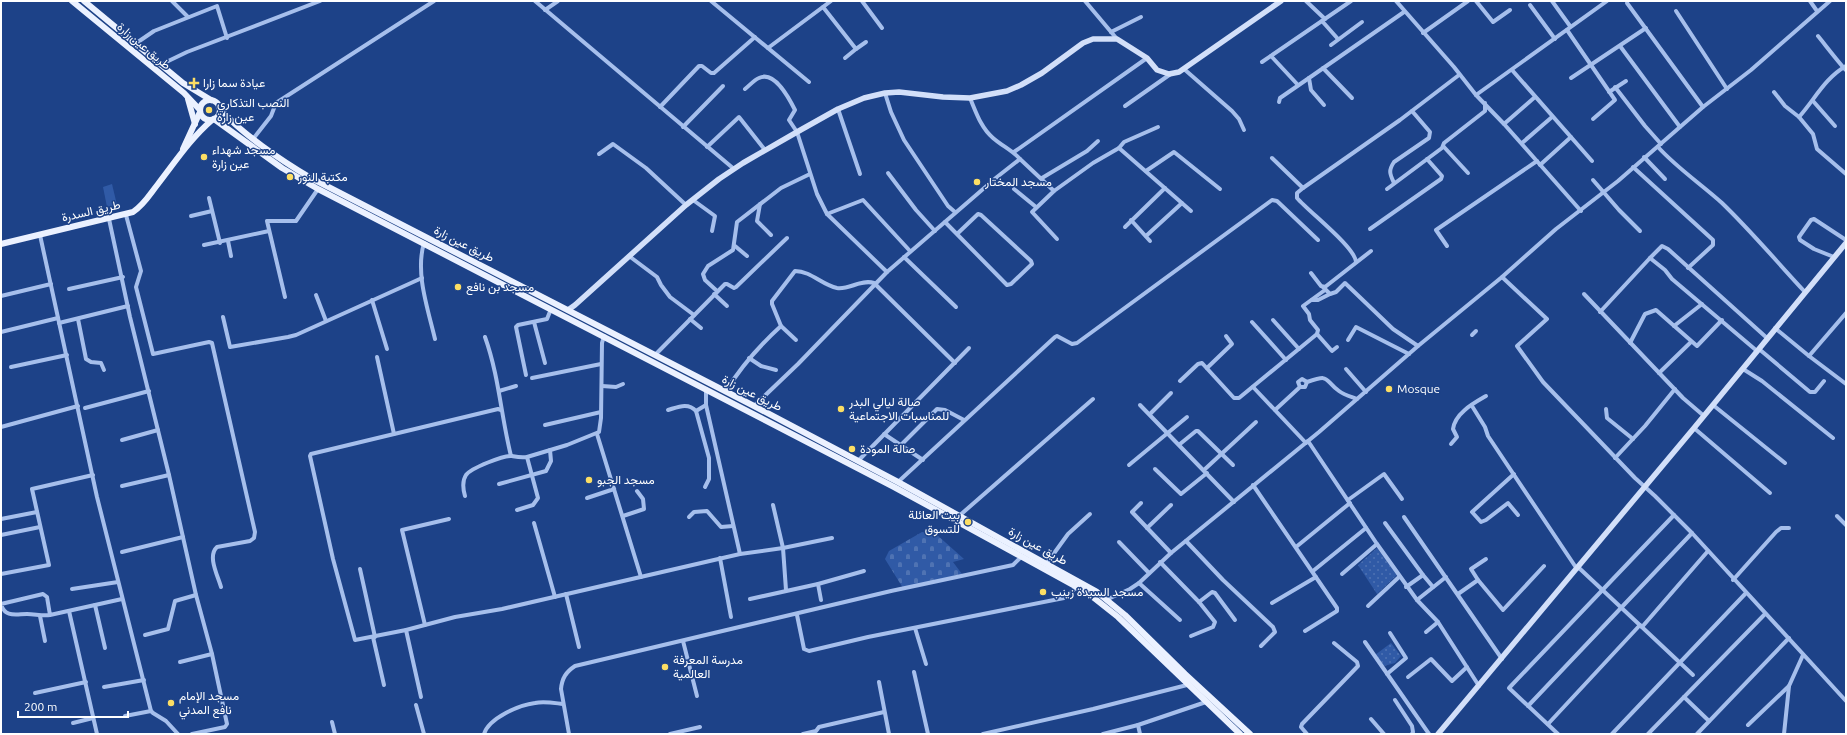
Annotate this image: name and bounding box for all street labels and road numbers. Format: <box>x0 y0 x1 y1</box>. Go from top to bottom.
street label: طريق عين زارة <box>114 20 174 73</box>
street label: طريق السدرة <box>60 197 122 226</box>
street label: طريق عين زارة <box>431 223 496 266</box>
street label: طريق عين زارة <box>719 372 784 415</box>
street label: طريق عين زارة <box>1005 524 1070 569</box>

